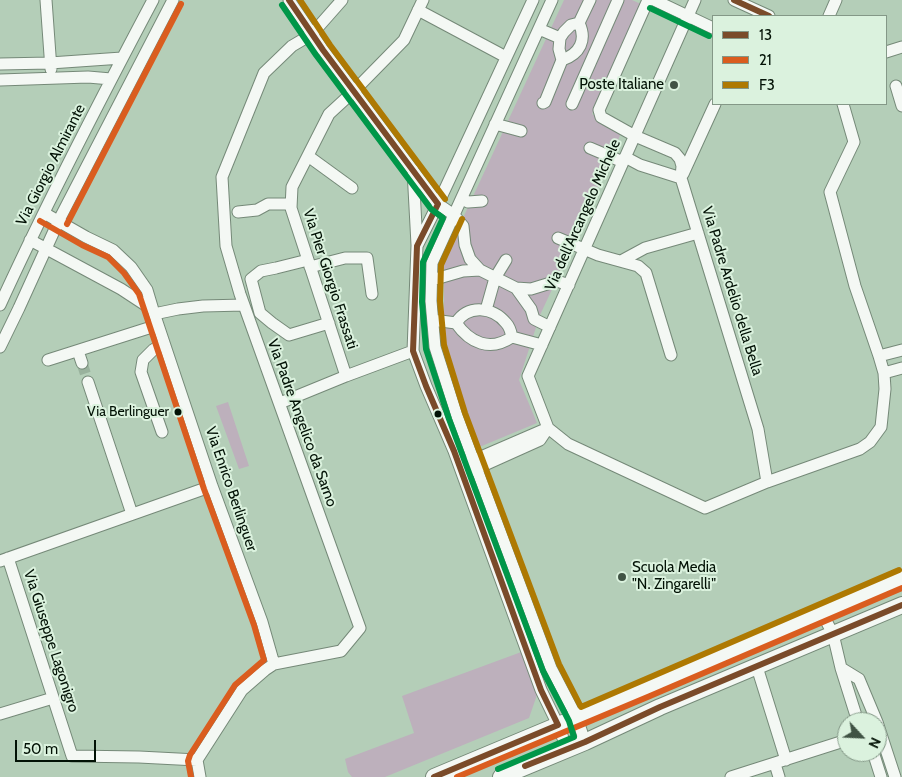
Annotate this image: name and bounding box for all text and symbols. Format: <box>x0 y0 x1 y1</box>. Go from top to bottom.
legend <box>712 15 887 105</box>
text: 13 <box>759 26 772 44</box>
text: 21 <box>759 51 772 69</box>
place label: Poste Italiane <box>579 76 664 94</box>
text: F3 <box>759 76 775 94</box>
marker: Poste Italiane <box>668 79 680 91</box>
street label: Via Giorgio Almirante <box>13 101 89 229</box>
street label: Via dell'Arcangelo Michele <box>541 136 625 294</box>
street label: Via Padre Ardelio della Bella <box>698 204 766 378</box>
street label: Via Pier Giorgio Frassati <box>299 207 361 351</box>
street label: Via Padre Angelico da Sarno <box>263 337 341 509</box>
place label: Via Berlinguer <box>87 404 169 420</box>
marker: Via Berlinguer <box>173 407 183 417</box>
unlabelled marker <box>433 409 443 419</box>
street label: Via Enrico Berlinguer <box>201 424 261 554</box>
place label: Scuola Media "N. Zingarelli" <box>632 559 716 594</box>
street label: Via Giuseppe Lagonigro <box>19 568 83 714</box>
marker: Scuola Media "N. Zingarelli" <box>616 571 628 583</box>
north arrow <box>837 712 887 762</box>
scale bar <box>18 730 99 762</box>
text: N <box>864 735 885 751</box>
text: 50 m <box>23 740 58 758</box>

